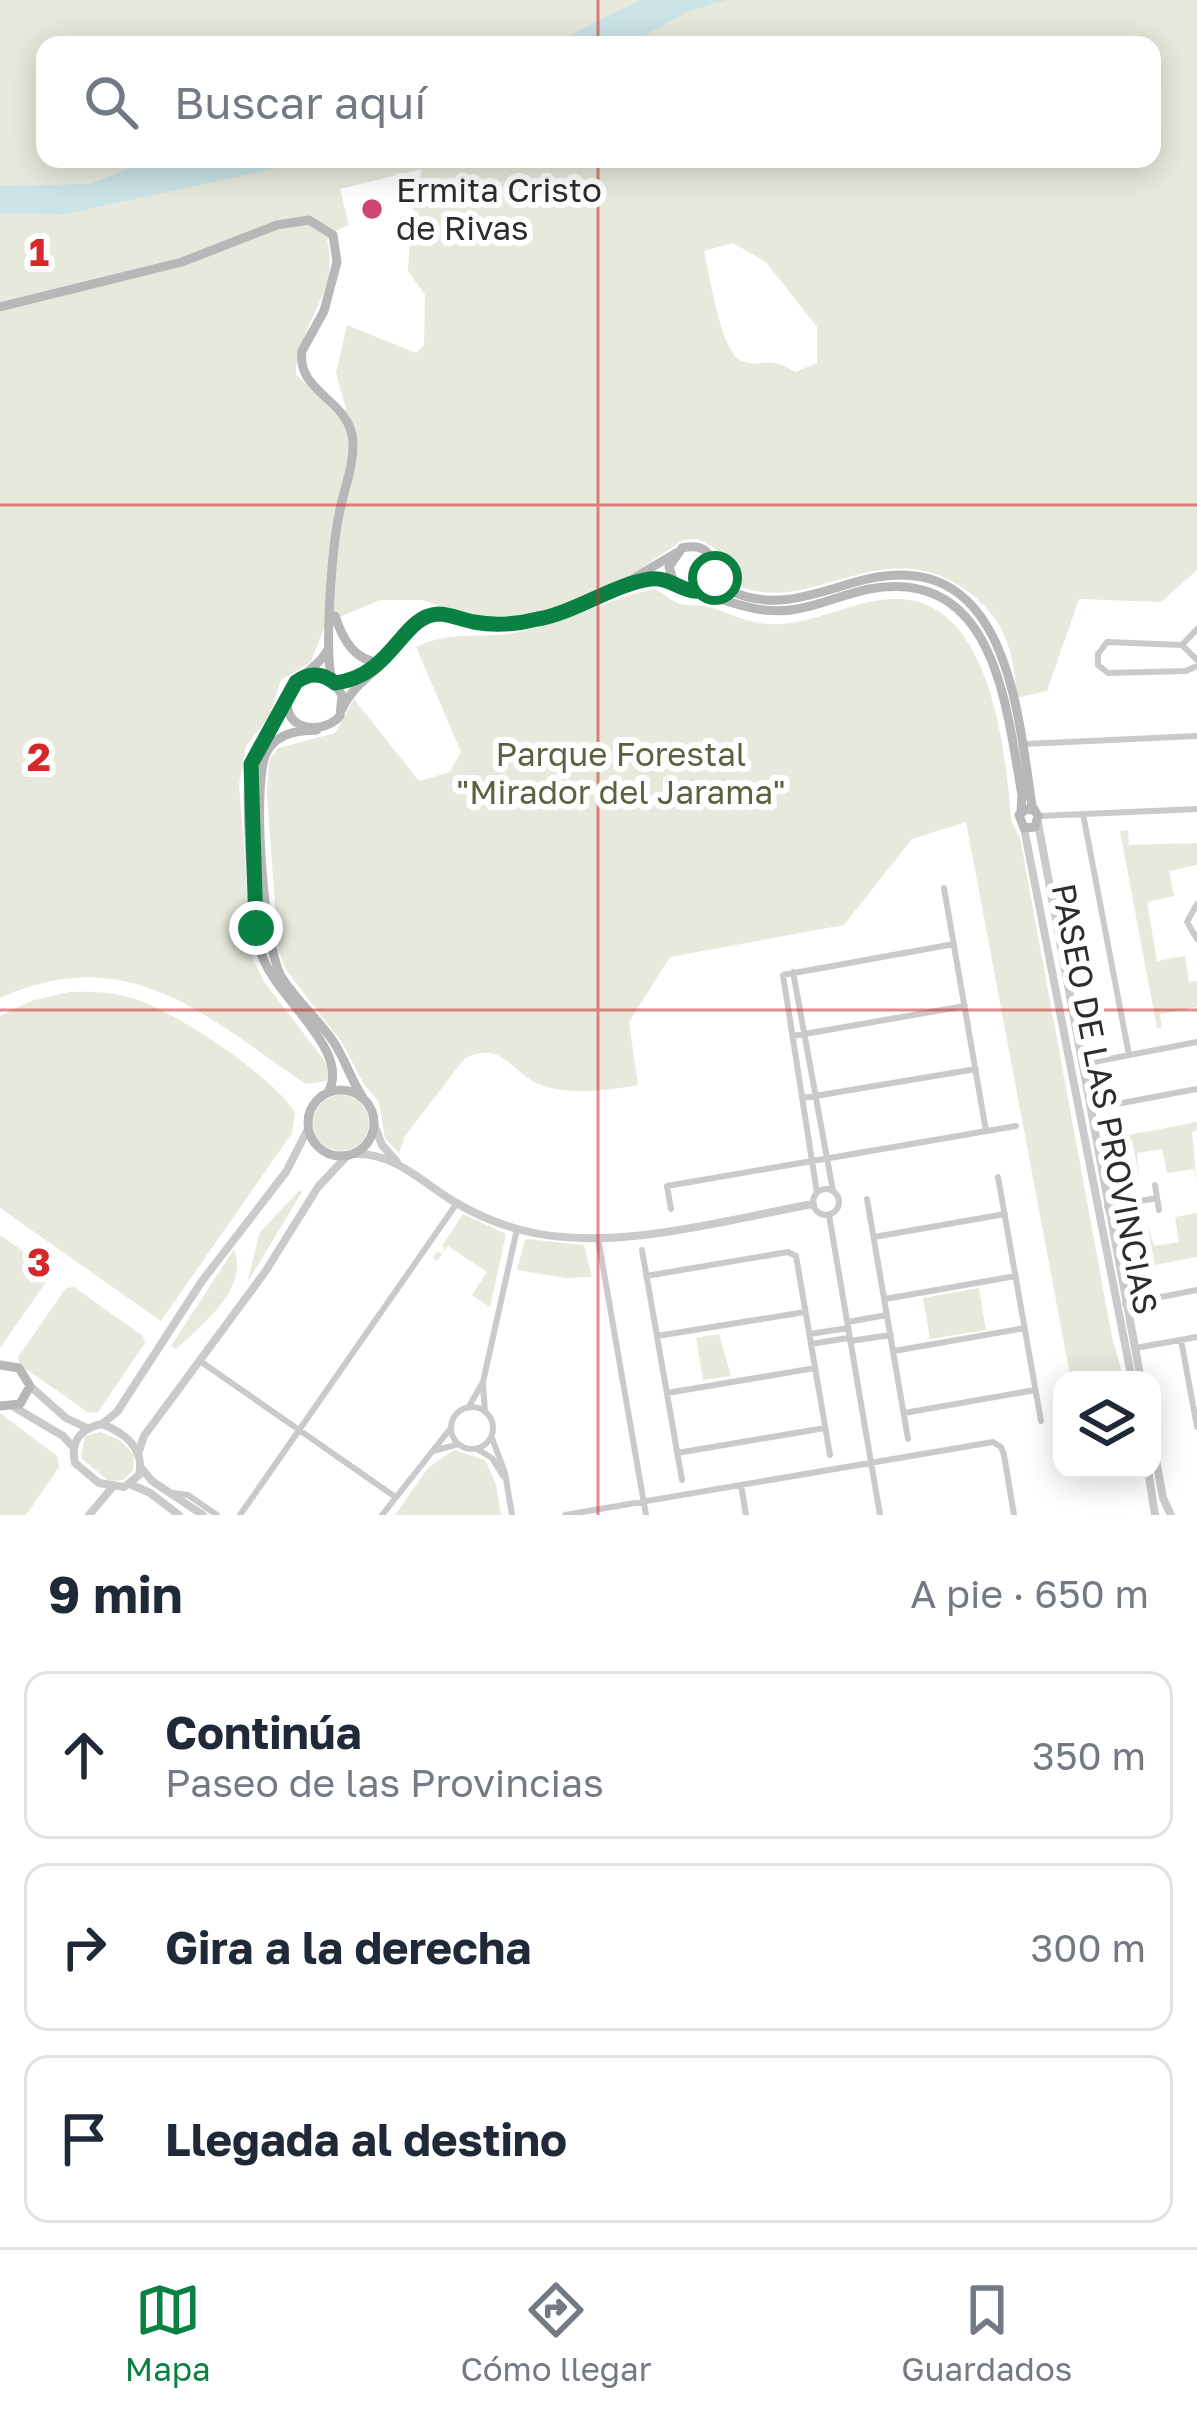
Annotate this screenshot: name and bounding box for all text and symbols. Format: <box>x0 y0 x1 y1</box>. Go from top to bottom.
search box <box>36 36 1161 168</box>
icon: search <box>78 69 144 135</box>
text: Buscar aquí <box>174 75 426 129</box>
place label: Ermita Cristo de Rivas <box>396 170 602 247</box>
marker: Ermita Cristo de Rivas <box>359 196 385 222</box>
text: 1 <box>29 228 49 275</box>
route start <box>688 551 742 605</box>
text: 2 <box>27 733 51 780</box>
park label: Parque Forestal "Mirador del Jarama" <box>456 734 786 811</box>
street label: PASEO DE LAS PROVINCIAS <box>1045 880 1166 1318</box>
route end <box>229 901 283 955</box>
text: 3 <box>27 1238 51 1285</box>
map controls <box>1053 1371 1161 1479</box>
button: layers <box>1053 1371 1161 1479</box>
text: 9 min <box>48 1563 183 1624</box>
text: A pie · 650 m <box>910 1570 1149 1617</box>
text: Continúa <box>165 1705 362 1759</box>
icon: ahead <box>51 1722 117 1788</box>
text: 350 m <box>1032 1732 1146 1779</box>
text: Paseo de las Provincias <box>165 1759 604 1806</box>
icon: right <box>51 1914 117 1980</box>
text: Gira a la derecha <box>165 1920 531 1974</box>
text: 300 m <box>1031 1924 1146 1971</box>
icon: arrive <box>51 2106 117 2172</box>
text: Llegada al destino <box>165 2112 567 2166</box>
tab: Mapa <box>125 2277 211 2388</box>
tab: Cómo llegar <box>460 2277 652 2388</box>
tab: Guardados <box>901 2277 1072 2388</box>

